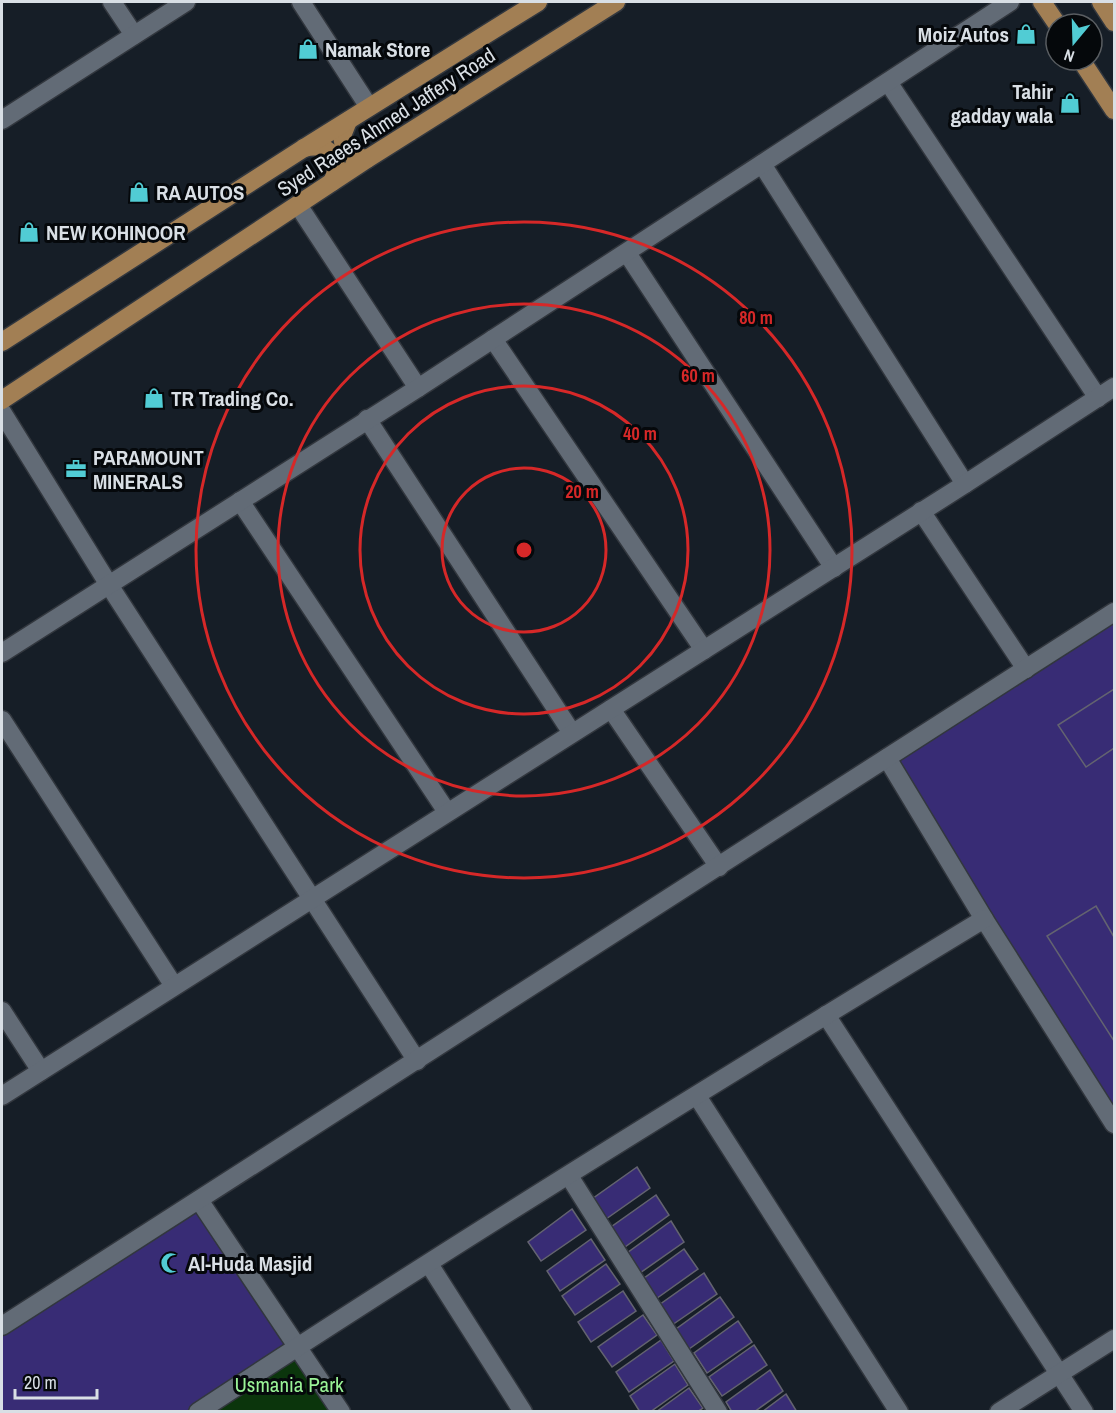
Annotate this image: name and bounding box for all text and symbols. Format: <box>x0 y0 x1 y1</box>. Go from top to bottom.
north arrow <box>1044 12 1104 72</box>
place label: Moiz Autos <box>918 20 1009 49</box>
shop icon: Moiz Autos <box>1014 22 1038 46</box>
place label: Namak Store <box>325 35 430 64</box>
shop icon: Namak Store <box>296 37 320 61</box>
street label: Syed Raees Ahmed Jaffery Road <box>271 41 501 203</box>
text: N <box>1061 44 1077 68</box>
place label: Tahir gadday wala <box>951 77 1053 130</box>
shop icon: Tahir gadday wala <box>1058 91 1082 115</box>
place label: RA AUTOS <box>156 178 244 207</box>
shop icon: RA AUTOS <box>127 180 151 204</box>
place label: NEW KOHINOOR <box>46 218 186 247</box>
shop icon: NEW KOHINOOR <box>17 220 41 244</box>
text: 80 m <box>739 305 773 330</box>
text: 60 m <box>681 363 715 388</box>
place label: TR Trading Co. <box>171 384 293 413</box>
shop icon: TR Trading Co. <box>142 386 166 410</box>
text: 40 m <box>623 421 657 446</box>
place label: PARAMOUNT MINERALS <box>93 443 204 496</box>
office icon: PARAMOUNT MINERALS <box>64 457 88 481</box>
text: 20 m <box>565 479 599 504</box>
centre of rings <box>514 540 534 560</box>
place label: Al-Huda Masjid <box>188 1249 312 1278</box>
mosque icon: Al-Huda Masjid <box>159 1251 183 1275</box>
scale bar <box>15 1362 98 1400</box>
text: 20 m <box>24 1370 57 1395</box>
park label: Usmania Park <box>234 1370 344 1399</box>

